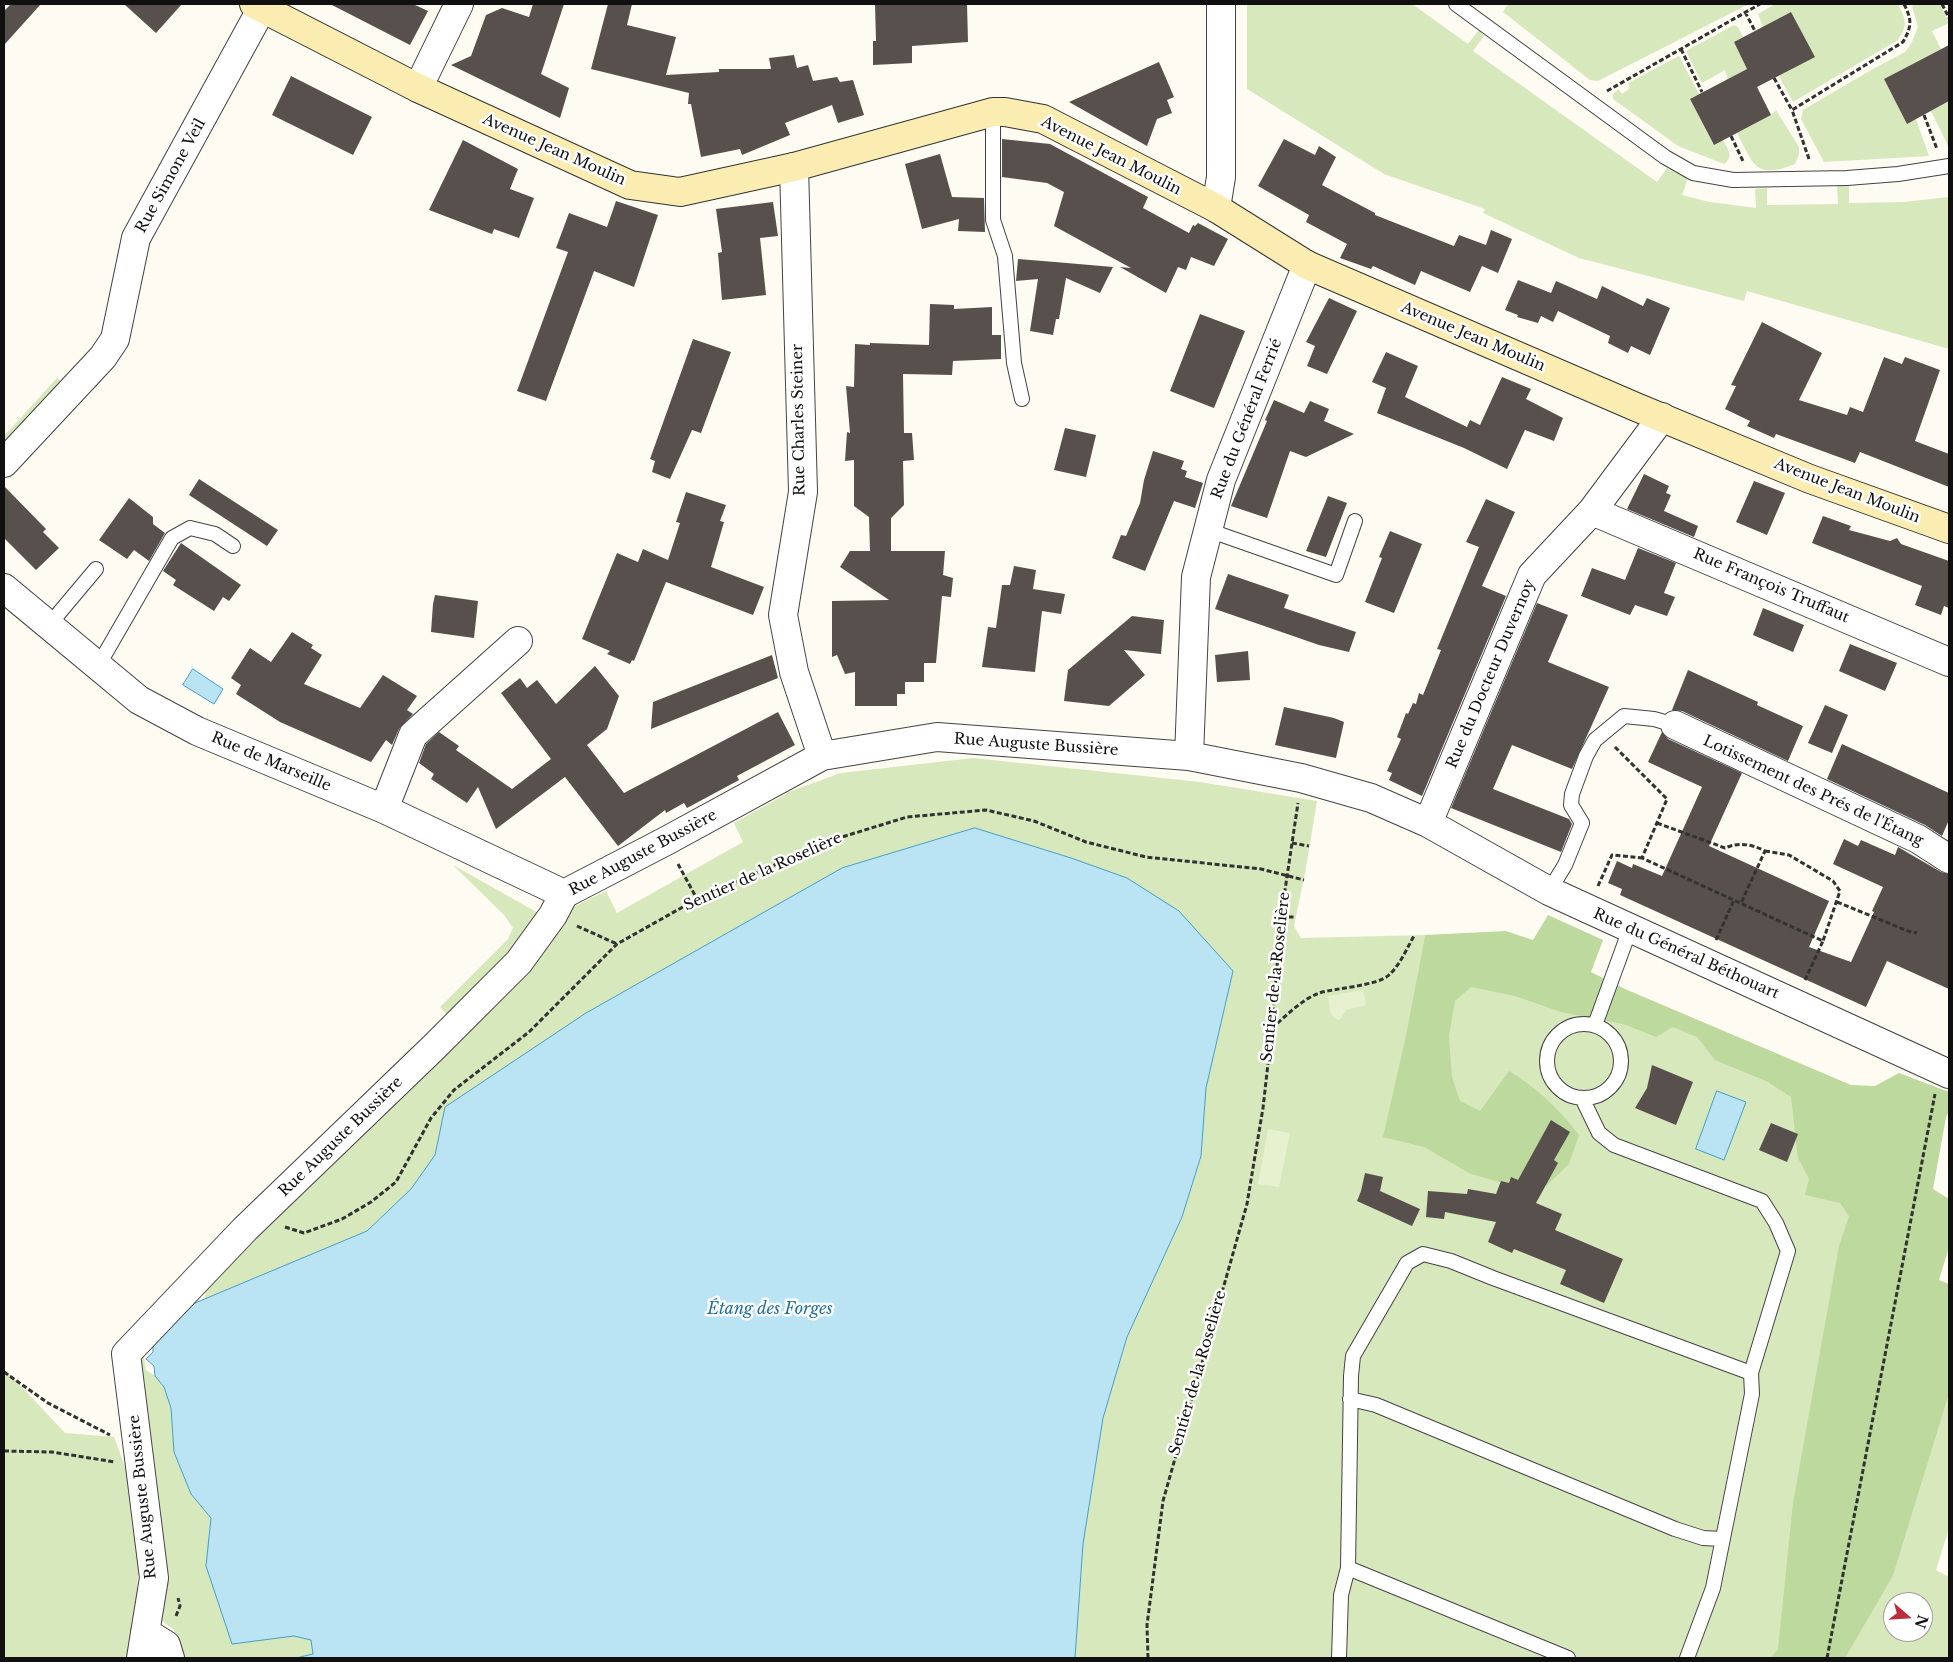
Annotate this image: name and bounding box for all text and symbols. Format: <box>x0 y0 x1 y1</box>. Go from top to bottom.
street label: Avenue Jean Moulin <box>480 110 628 190</box>
street label: Avenue Jean Moulin <box>1038 113 1184 199</box>
street label: Rue Simone Veil <box>132 116 210 236</box>
street label: Avenue Jean Moulin <box>1398 299 1548 375</box>
street label: Rue du Général Ferrié <box>1208 336 1286 502</box>
street label: Rue Charles Steiner <box>789 344 809 496</box>
street label: Avenue Jean Moulin <box>1772 455 1922 527</box>
street label: Rue François Truffaut <box>1690 545 1852 627</box>
street label: Rue du Docteur Duvernoy <box>1443 577 1539 771</box>
street label: Rue de Marseille <box>208 729 334 795</box>
street label: Rue Auguste Bussière <box>953 730 1119 760</box>
street label: Lotissement des Prés de l'Étang <box>1700 732 1926 850</box>
street label: Rue Auguste Bussière <box>566 806 720 900</box>
street label: Sentier de la Roselière <box>681 829 845 915</box>
street label: Sentier de la Roselière <box>1258 891 1294 1063</box>
street label: Rue du Général Béthouart <box>1590 905 1782 1003</box>
street label: Rue Auguste Bussière <box>275 1073 407 1201</box>
street label: Sentier de la Roselière <box>1166 1288 1230 1458</box>
water label: Étang des Forges <box>707 1299 833 1319</box>
street label: Rue Auguste Bussière <box>125 1414 161 1580</box>
north arrow <box>1883 1592 1933 1642</box>
text: N <box>1911 1612 1932 1631</box>

